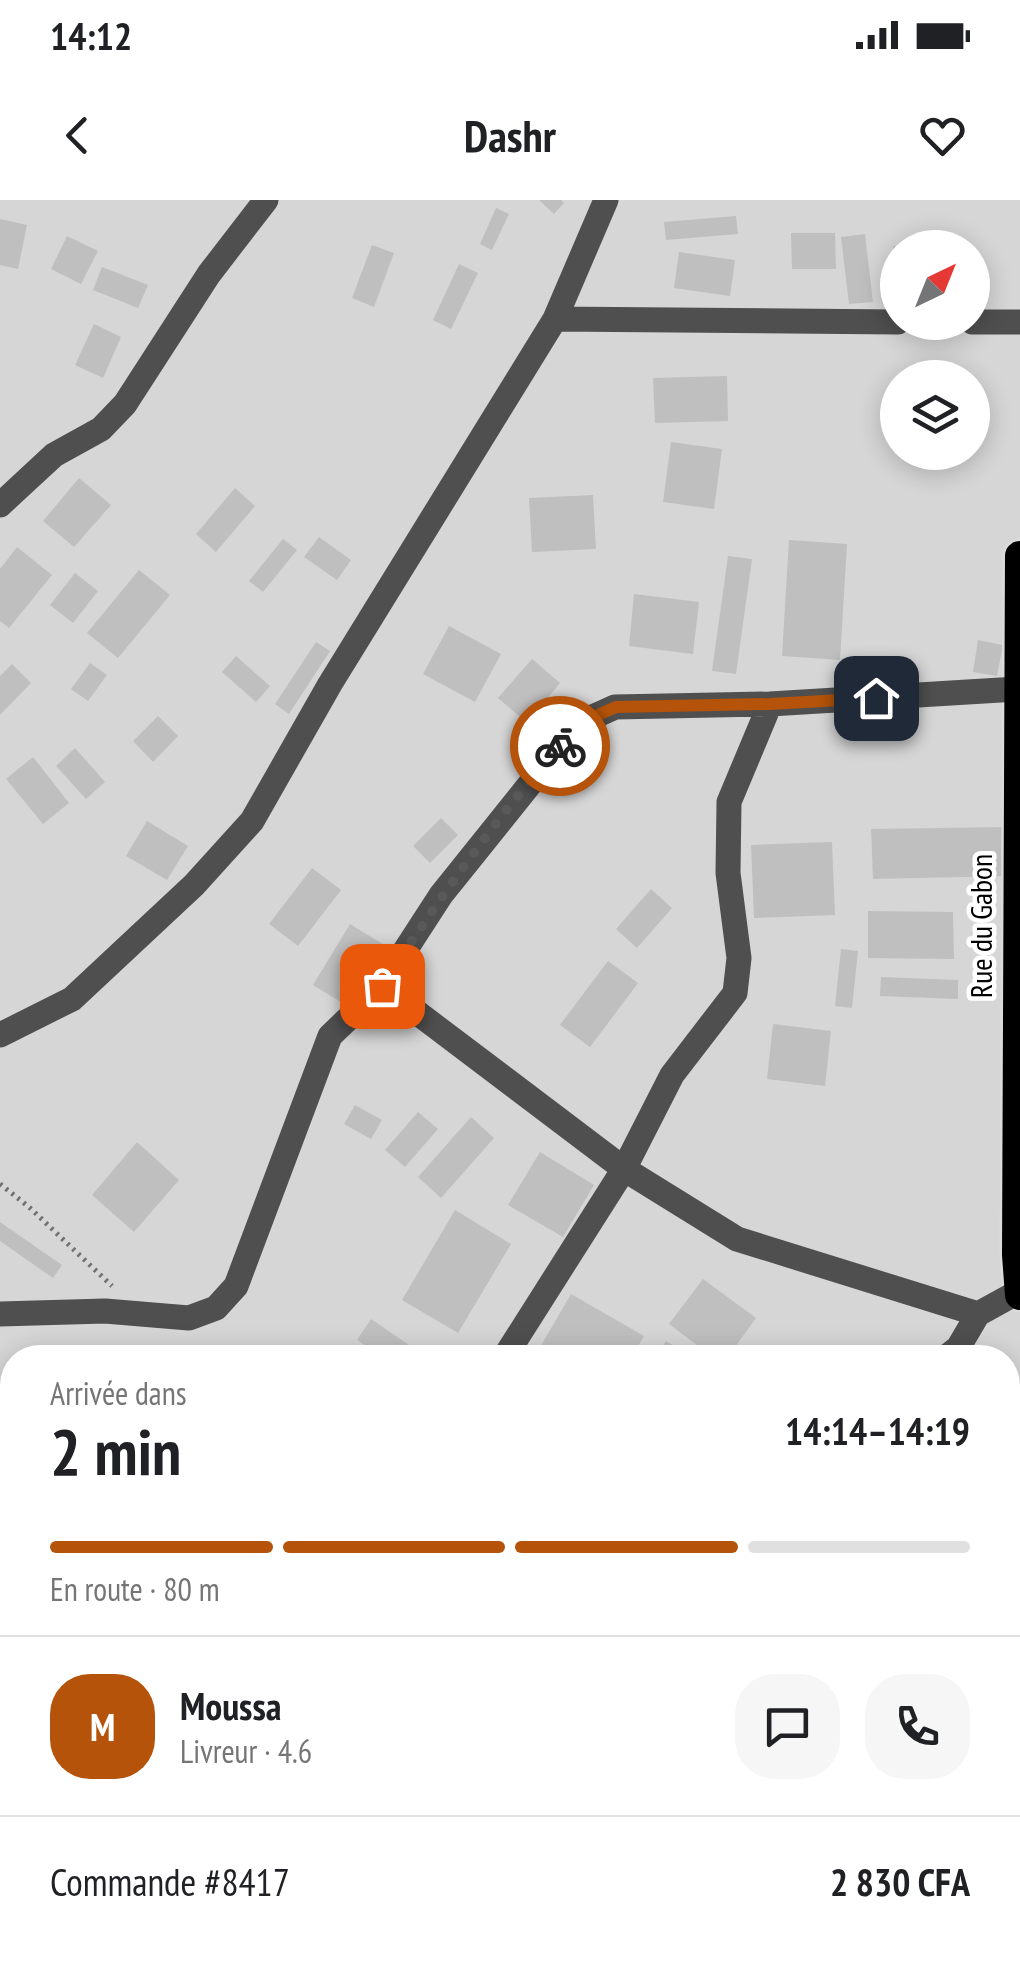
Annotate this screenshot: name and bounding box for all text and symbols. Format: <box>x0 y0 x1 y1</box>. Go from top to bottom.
text: 14:12 <box>50 11 132 60</box>
text: Dashr <box>464 106 556 164</box>
icon: back <box>50 108 105 163</box>
icon: heart <box>915 108 970 163</box>
north arrow <box>880 230 990 340</box>
map controls <box>880 230 990 470</box>
button: layers <box>880 360 990 470</box>
pin <box>834 656 919 741</box>
icon: home <box>849 671 904 726</box>
courier <box>510 696 610 796</box>
icon: bike <box>533 719 588 774</box>
street label: Rue du Gabon <box>961 854 1000 998</box>
pin <box>340 944 425 1029</box>
icon: bag <box>355 959 410 1014</box>
text: Arrivée dans <box>50 1372 187 1414</box>
text: 14:14–14:19 <box>785 1406 970 1455</box>
text: 2 min <box>50 1409 181 1493</box>
text: En route · 80 m <box>50 1568 220 1610</box>
button: chat <box>735 1674 840 1779</box>
button: phone <box>865 1674 970 1779</box>
text: Moussa <box>180 1681 281 1730</box>
text: M <box>90 1702 115 1751</box>
text: Livreur · 4.6 <box>180 1730 312 1772</box>
text: Commande #8417 <box>50 1857 290 1906</box>
text: 2 830 CFA <box>830 1857 970 1906</box>

